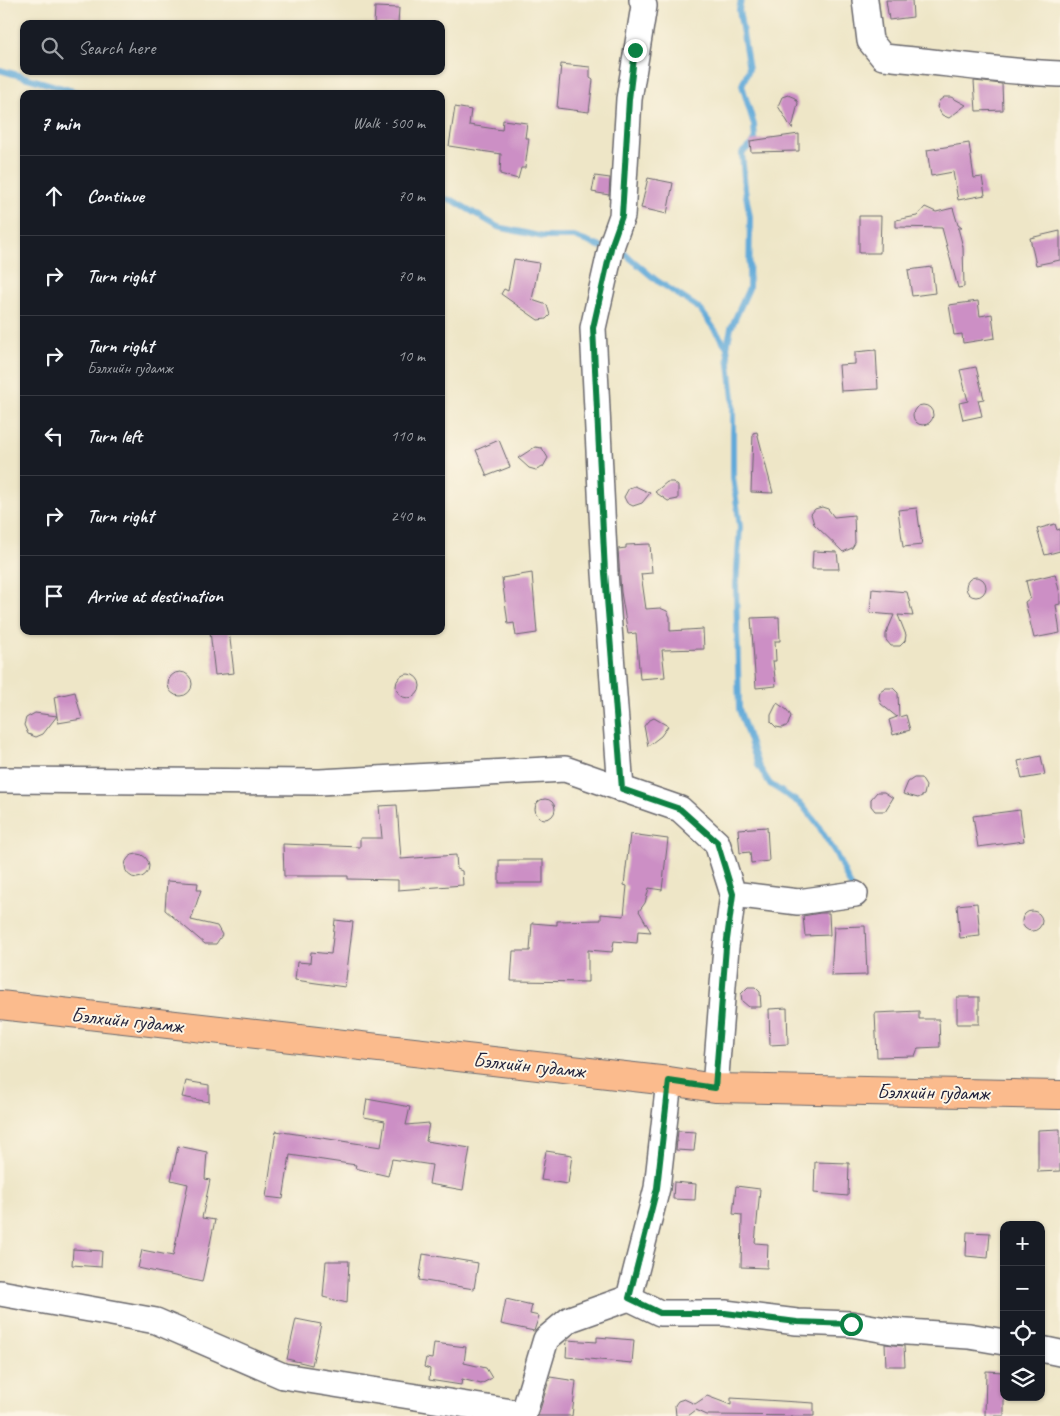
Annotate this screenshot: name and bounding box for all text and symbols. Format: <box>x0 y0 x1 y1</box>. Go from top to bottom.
search box <box>20 20 445 75</box>
icon: search <box>38 34 66 62</box>
text: Search here <box>78 36 155 60</box>
route end <box>624 39 647 62</box>
text: 7 min <box>40 110 80 136</box>
text: Walk · 500 m <box>353 113 425 133</box>
icon: ahead <box>40 182 68 210</box>
text: Continue <box>87 184 144 208</box>
text: 70 m <box>398 186 425 206</box>
icon: right <box>40 262 68 290</box>
text: Turn right <box>87 264 154 288</box>
text: 70 m <box>398 266 425 286</box>
text: Turn right <box>87 334 154 358</box>
icon: right <box>40 342 68 370</box>
text: 10 m <box>398 346 425 366</box>
text: Бэлхийн гудамж <box>87 358 172 378</box>
icon: left <box>40 422 68 450</box>
text: Turn left <box>87 424 142 448</box>
text: 110 m <box>391 426 425 446</box>
icon: right <box>40 502 68 530</box>
text: Turn right <box>87 504 154 528</box>
text: 240 m <box>391 506 425 526</box>
icon: arrive <box>40 582 68 610</box>
text: Arrive at destination <box>87 584 223 608</box>
street label: Бэлхийн гудамж <box>70 1001 186 1039</box>
street label: Бэлхийн гудамж <box>472 1046 588 1084</box>
street label: Бэлхийн гудамж <box>877 1078 992 1106</box>
map controls <box>1000 1221 1045 1401</box>
button: + <box>1000 1221 1045 1266</box>
button: − <box>1000 1266 1045 1311</box>
button: locate <box>1000 1311 1045 1356</box>
route start <box>840 1313 863 1336</box>
button: layers <box>1000 1356 1045 1401</box>

